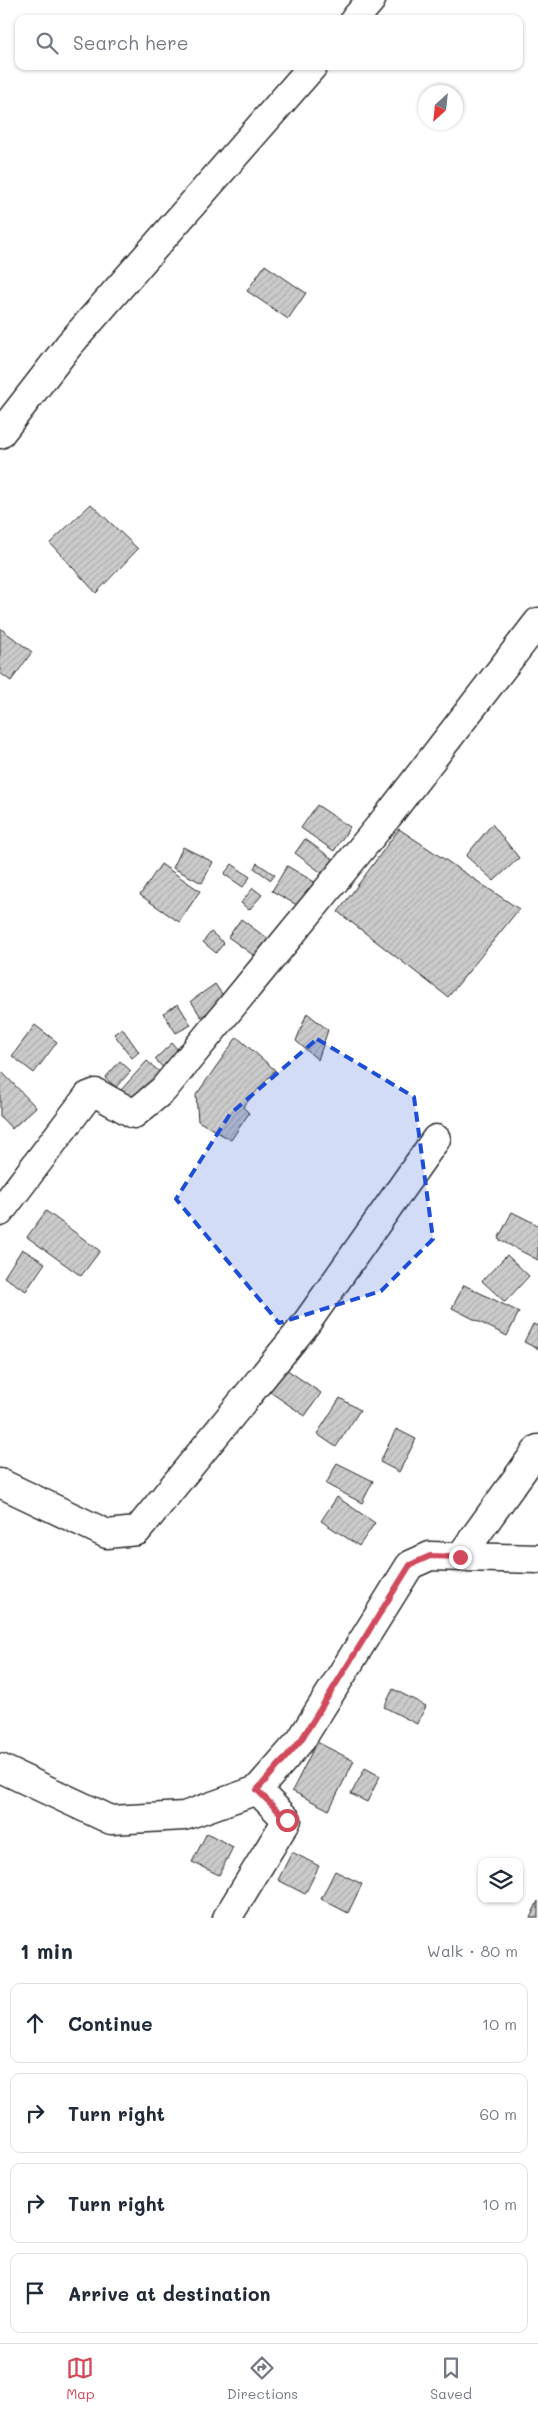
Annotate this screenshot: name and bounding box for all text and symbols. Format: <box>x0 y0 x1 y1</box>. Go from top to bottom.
search box <box>15 15 523 70</box>
icon: search <box>33 29 61 57</box>
text: Search here <box>73 30 189 55</box>
north arrow <box>418 85 463 130</box>
route end <box>449 1546 472 1569</box>
route start <box>276 1809 299 1832</box>
map controls <box>478 1858 523 1903</box>
button: layers <box>478 1858 523 1903</box>
text: 1 min <box>20 1937 73 1964</box>
text: Walk · 80 m <box>427 1940 518 1961</box>
icon: ahead <box>21 2009 49 2037</box>
text: Continue <box>68 2011 153 2036</box>
text: 10 m <box>482 2013 517 2034</box>
icon: right <box>21 2099 49 2127</box>
text: Turn right <box>68 2101 165 2126</box>
text: 60 m <box>480 2103 517 2124</box>
icon: right <box>21 2189 49 2217</box>
text: Turn right <box>68 2191 165 2216</box>
text: 10 m <box>482 2193 517 2214</box>
icon: arrive <box>21 2279 49 2307</box>
text: Arrive at destination <box>68 2281 271 2306</box>
tab: Map <box>66 2354 95 2403</box>
tab: Directions <box>227 2354 298 2403</box>
tab: Saved <box>430 2354 472 2403</box>

